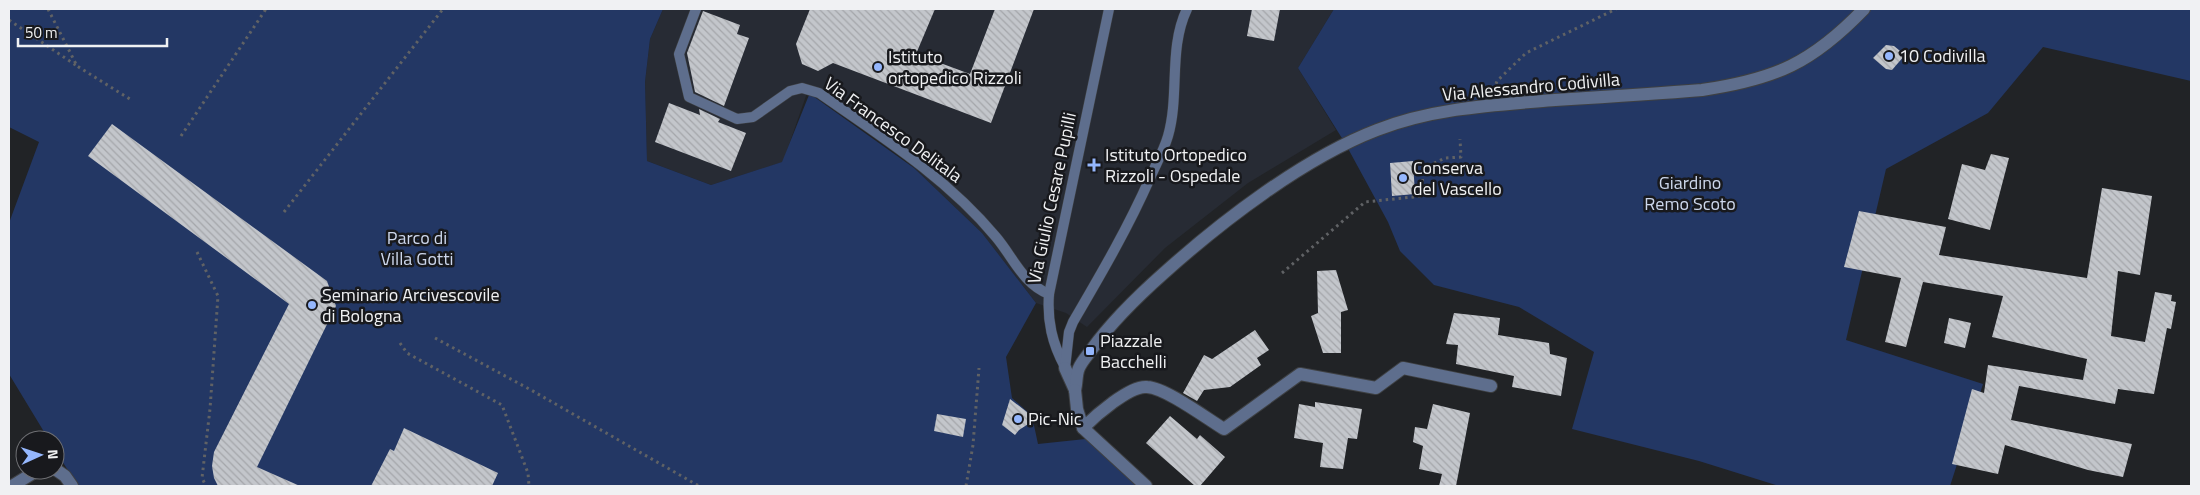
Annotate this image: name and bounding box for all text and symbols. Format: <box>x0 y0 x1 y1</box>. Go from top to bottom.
scale bar <box>18 15 166 47</box>
text: 50 m <box>25 21 58 44</box>
place label: 10 Codivilla <box>1899 42 1986 69</box>
place label: Istituto ortopedico Rizzoli <box>888 43 1022 91</box>
marker: 10 Codivilla <box>1883 50 1895 62</box>
marker: Istituto ortopedico Rizzoli <box>872 61 884 73</box>
street label: Via Alessandro Codivilla <box>1441 65 1621 108</box>
street label: Via Francesco Delitala <box>819 70 968 189</box>
street label: Via Giulio Cesare Pupilli <box>1020 110 1083 286</box>
place label: Istituto Ortopedico Rizzoli - Ospedale <box>1105 141 1247 189</box>
place label: Conserva del Vascello <box>1413 154 1502 202</box>
marker: Istituto Ortopedico Rizzoli - Ospedale <box>1087 158 1101 172</box>
park label: Giardino Remo Scoto <box>1644 169 1736 217</box>
marker: Conserva del Vascello <box>1397 172 1409 184</box>
park label: Parco di Villa Gotti <box>381 224 453 272</box>
place label: Seminario Arcivescovile di Bologna <box>322 281 500 329</box>
marker: Seminario Arcivescovile di Bologna <box>306 299 318 311</box>
place label: Piazzale Bacchelli <box>1100 327 1167 375</box>
marker: Piazzale Bacchelli <box>1084 345 1096 357</box>
place label: Pic-Nic <box>1028 405 1082 432</box>
marker: Pic-Nic <box>1012 413 1024 425</box>
north arrow <box>15 430 65 480</box>
text: N <box>43 449 64 460</box>

